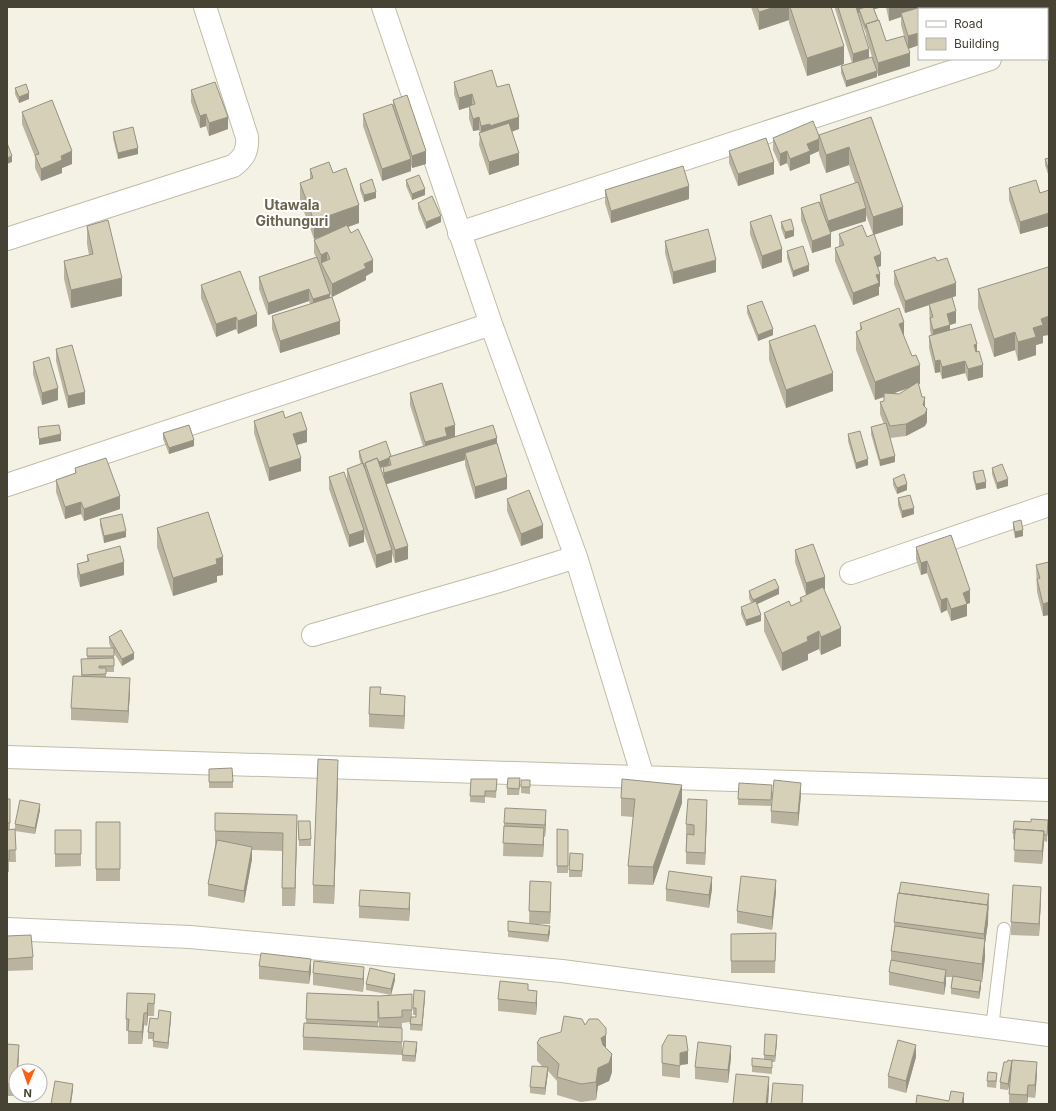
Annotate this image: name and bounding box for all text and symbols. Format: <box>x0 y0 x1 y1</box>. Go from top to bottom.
legend <box>918 8 1048 60</box>
text: Road <box>954 16 983 31</box>
text: Building <box>954 36 999 51</box>
district label: Utawala Githunguri <box>256 196 329 229</box>
north arrow <box>8 1063 48 1103</box>
text: N <box>23 1086 32 1100</box>

